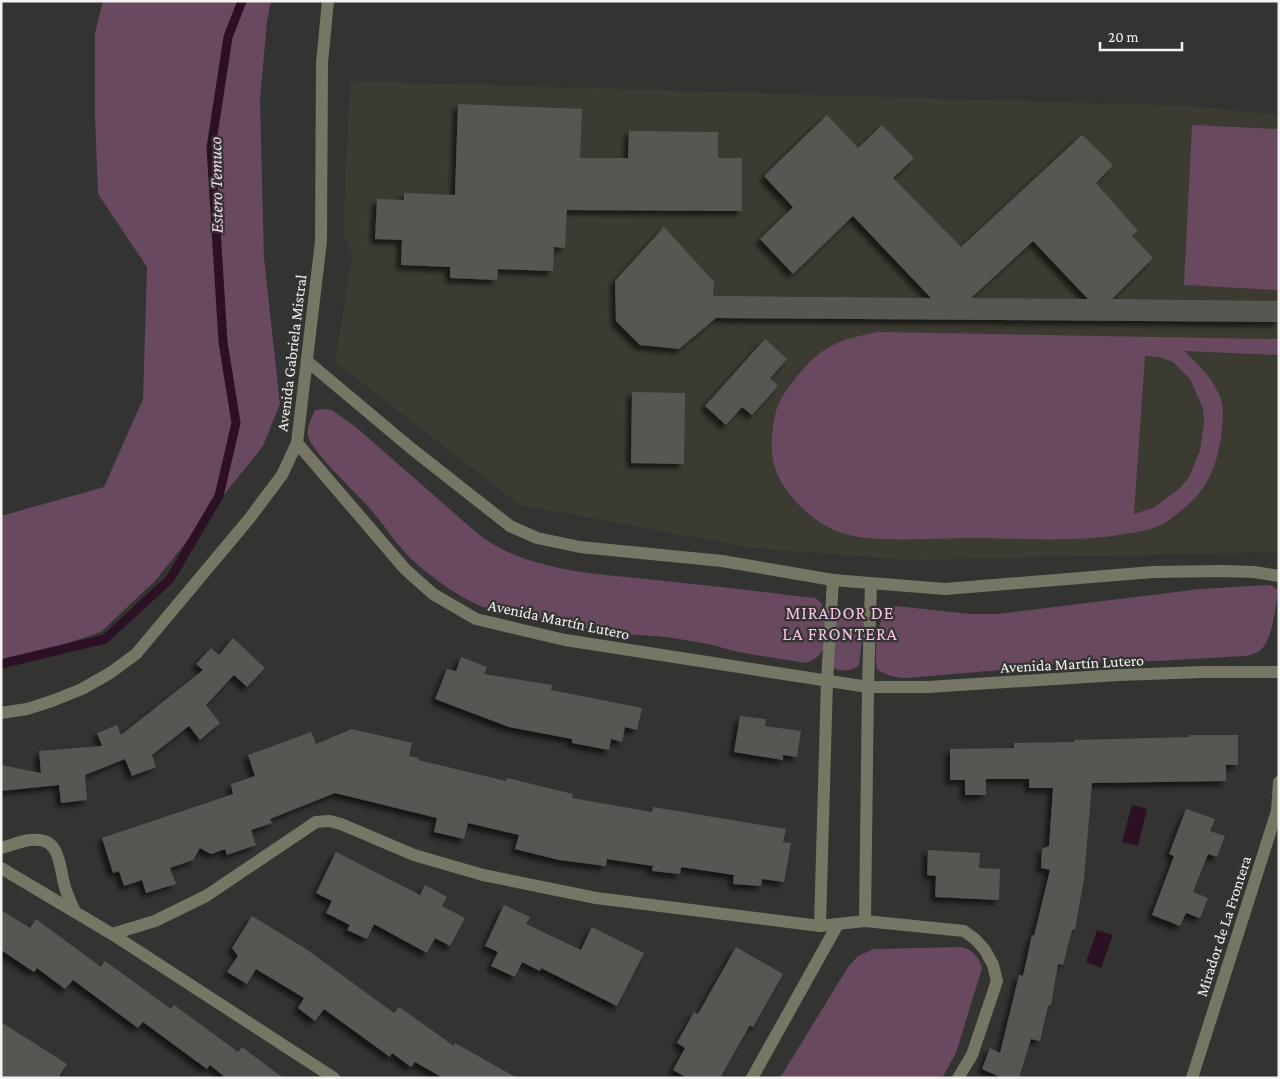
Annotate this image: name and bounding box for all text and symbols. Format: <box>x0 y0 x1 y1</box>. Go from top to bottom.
scale bar <box>1100 20 1182 52</box>
text: 20 m <box>1108 29 1139 45</box>
water label: Estero Temuco <box>205 136 227 233</box>
street label: Avenida Gabriela Mistral <box>273 274 310 432</box>
street label: Avenida Martín Lutero <box>487 596 631 643</box>
district label: MIRADOR DE LA FRONTERA <box>782 603 898 644</box>
street label: Avenida Martín Lutero <box>1000 651 1144 676</box>
street label: Mirador de La Frontera <box>1193 853 1254 999</box>

